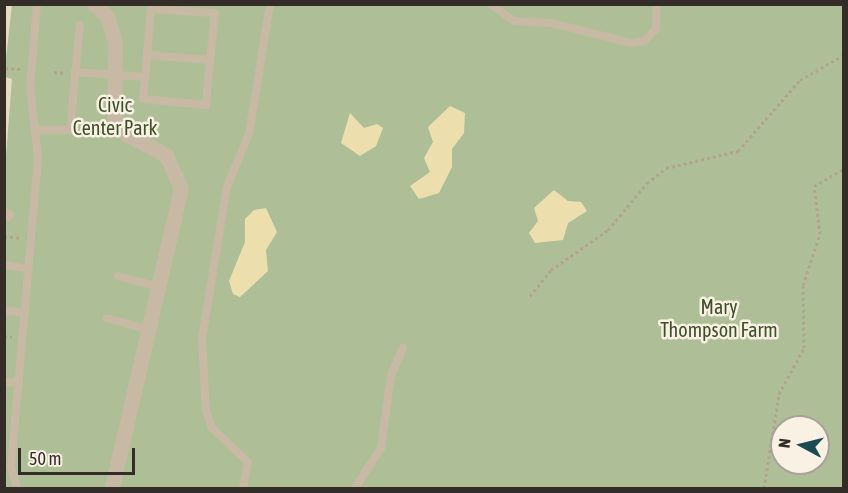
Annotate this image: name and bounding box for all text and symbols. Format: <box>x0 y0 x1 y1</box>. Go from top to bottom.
park label: Civic Center Park <box>73 93 157 140</box>
park label: Mary Thompson Farm <box>660 295 778 342</box>
north arrow <box>770 415 830 475</box>
scale bar <box>21 436 138 474</box>
text: N <box>775 437 794 449</box>
text: 50 m <box>29 448 61 469</box>

